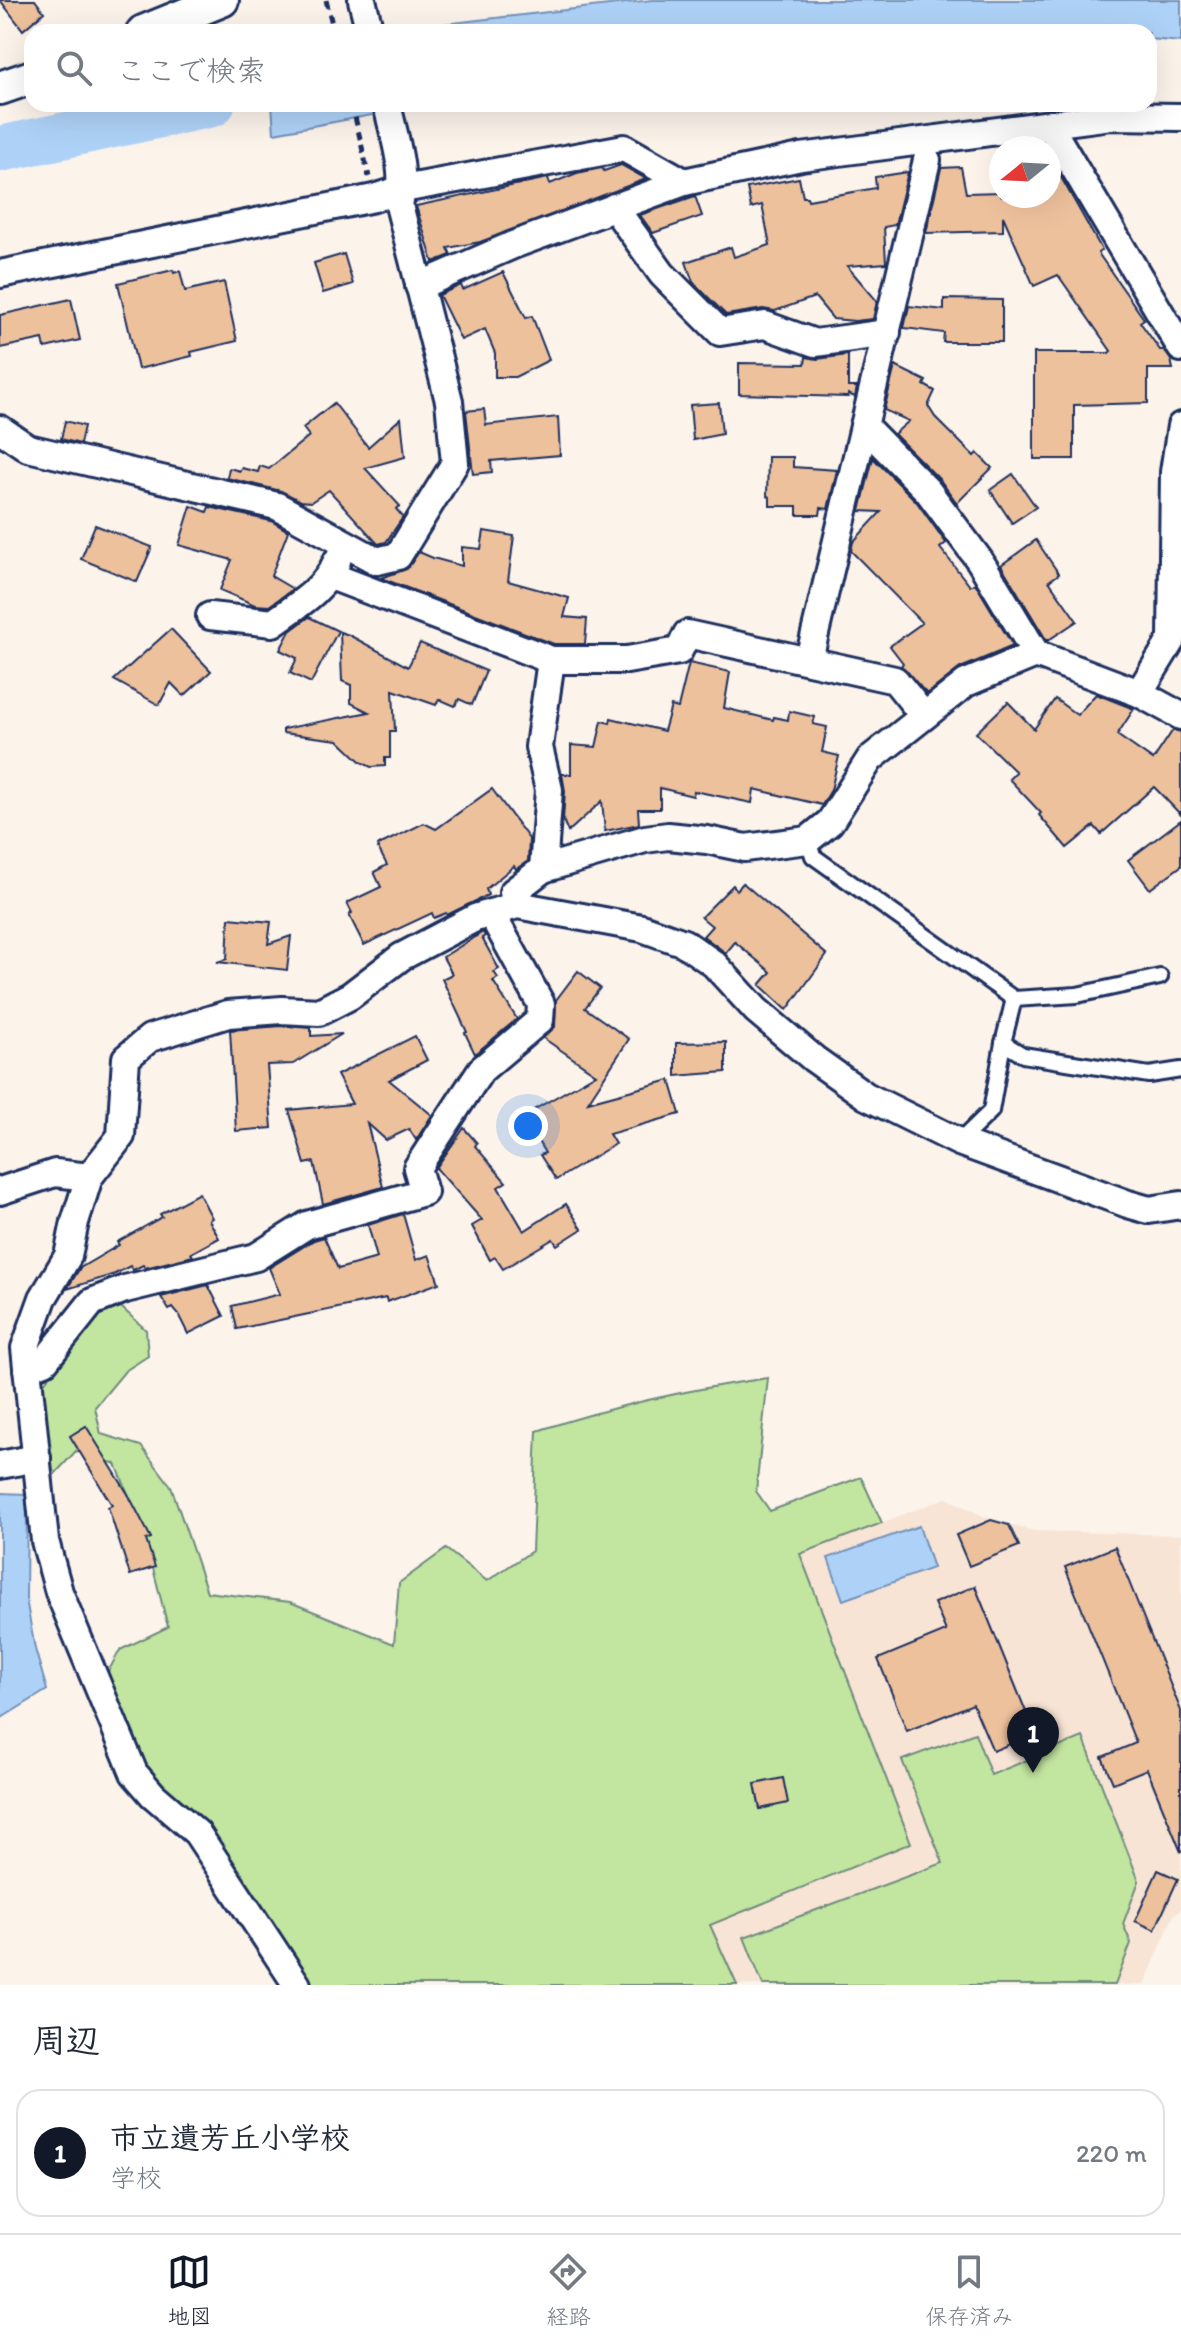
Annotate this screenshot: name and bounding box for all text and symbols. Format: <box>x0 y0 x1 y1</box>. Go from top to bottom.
search box <box>24 24 1157 112</box>
icon: search <box>52 46 96 90</box>
text: ここで検索 <box>116 52 266 89</box>
north arrow <box>989 136 1061 208</box>
your location <box>508 1106 548 1146</box>
pin: 1 <box>1007 1707 1059 1773</box>
text: 周辺 <box>32 2020 100 2061</box>
text: 市立遺芳丘小学校 <box>110 2119 350 2156</box>
text: 1 <box>54 2137 66 2169</box>
text: 220 m <box>1076 2137 1147 2169</box>
text: 学校 <box>110 2162 162 2194</box>
tab: 地図 <box>167 2250 212 2330</box>
tab: 経路 <box>546 2250 591 2330</box>
tab: 保存済み <box>925 2250 1014 2330</box>

